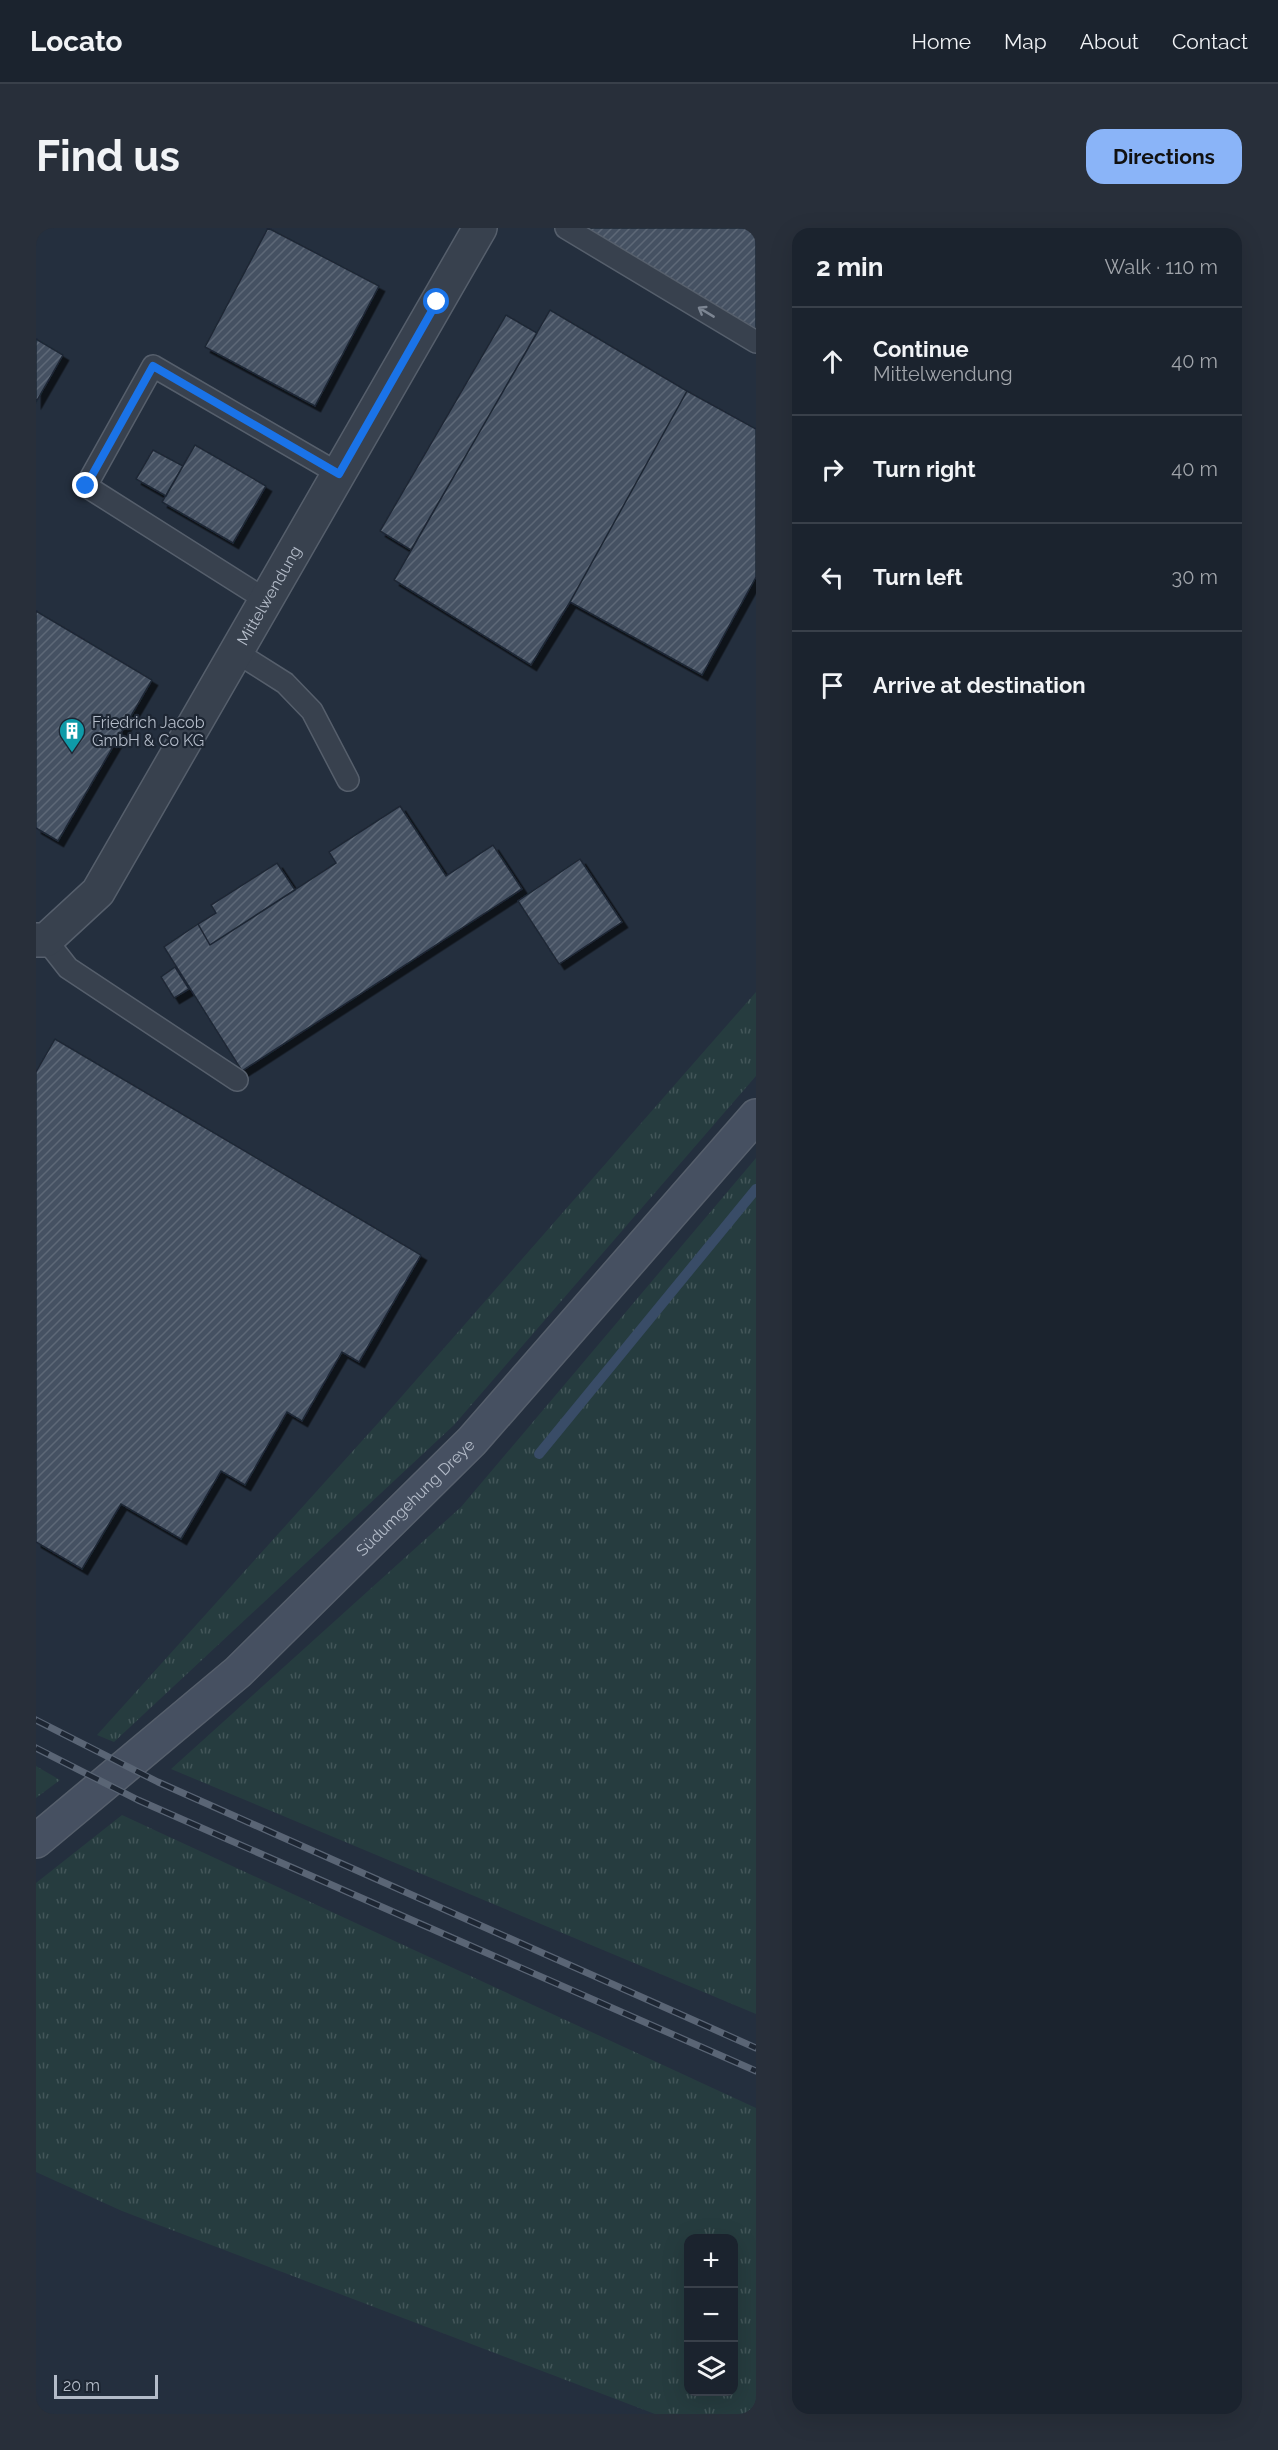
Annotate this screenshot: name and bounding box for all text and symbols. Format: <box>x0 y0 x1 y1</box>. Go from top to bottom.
text: Locato <box>30 25 122 58</box>
text: Home <box>912 29 971 54</box>
text: Map <box>1004 29 1047 54</box>
text: About <box>1080 29 1139 54</box>
text: Contact <box>1172 29 1248 54</box>
button: Directions <box>1086 129 1242 184</box>
text: Find us <box>36 132 180 181</box>
text: 2 min <box>816 252 883 282</box>
text: Walk · 110 m <box>1104 255 1218 279</box>
route start <box>423 288 449 314</box>
one-way arrow <box>698 305 715 317</box>
text: Continue <box>873 336 969 362</box>
icon: ahead <box>816 345 849 378</box>
text: 40 m <box>1171 349 1218 373</box>
text: Mittelwendung <box>873 362 1013 386</box>
icon: right <box>816 453 849 486</box>
text: Turn right <box>873 456 976 482</box>
text: 40 m <box>1171 457 1218 481</box>
route end <box>72 472 98 498</box>
street label: Mittelwendung <box>233 542 305 649</box>
icon: left <box>816 561 849 594</box>
text: Turn left <box>873 564 963 590</box>
text: 30 m <box>1172 565 1218 589</box>
icon: arrive <box>816 669 849 702</box>
text: Arrive at destination <box>873 672 1086 698</box>
place label: Friedrich Jacob GmbH & Co KG <box>92 713 205 750</box>
building icon: Friedrich Jacob GmbH & Co KG <box>57 716 87 754</box>
street label: Südumgehung Dreye <box>352 1435 478 1560</box>
map controls <box>684 2234 738 2396</box>
button: + <box>684 2234 738 2288</box>
button: − <box>684 2288 738 2342</box>
button: layers <box>684 2342 738 2396</box>
scale bar <box>54 2372 158 2400</box>
text: 20 m <box>63 2376 100 2395</box>

